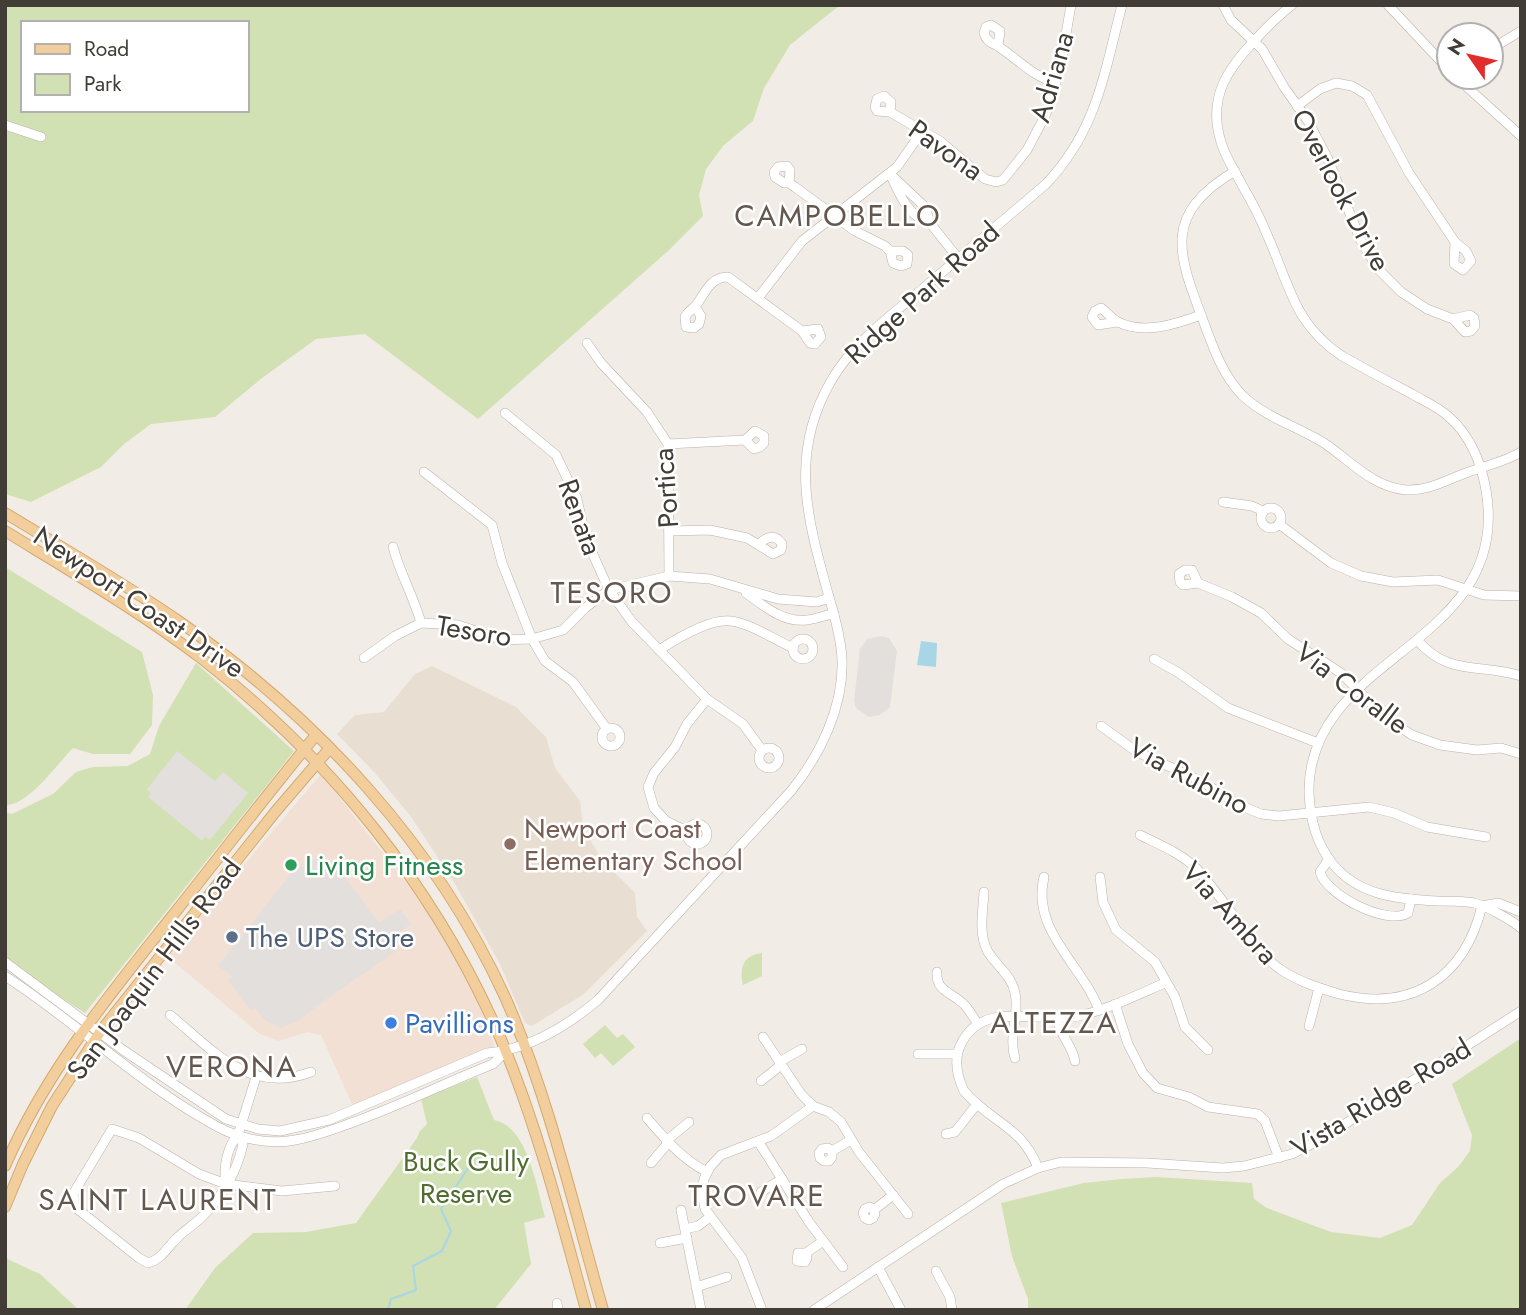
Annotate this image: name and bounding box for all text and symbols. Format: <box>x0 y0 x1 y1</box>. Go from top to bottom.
legend <box>21 21 248 112</box>
north arrow <box>1435 21 1505 91</box>
street label: Adriana <box>1019 27 1085 127</box>
text: N <box>1441 33 1472 61</box>
text: Road <box>84 34 129 64</box>
text: Park <box>84 69 122 99</box>
street label: Overlook Drive <box>1281 102 1401 278</box>
street label: Pavona <box>900 109 992 191</box>
district label: CAMPOBELLO <box>734 194 942 237</box>
street label: Ridge Park Road <box>835 212 1009 374</box>
street label: Portica <box>643 447 689 529</box>
street label: Renata <box>547 473 613 561</box>
street label: Newport Coast Drive <box>25 516 253 688</box>
district label: TESORO <box>550 571 674 614</box>
street label: Tesoro <box>433 605 515 657</box>
street label: Via Coralle <box>1287 632 1417 744</box>
street label: Via Rubino <box>1121 727 1257 825</box>
place label: Newport Coast Elementary School <box>524 808 743 881</box>
marker: Newport Coast Elementary School <box>502 836 518 852</box>
place label: Living Fitness <box>305 845 463 886</box>
street label: San Joaquin Hills Road <box>57 849 251 1089</box>
street label: Via Ambra <box>1172 852 1288 974</box>
marker: Living Fitness <box>283 857 299 873</box>
place label: The UPS Store <box>246 917 414 958</box>
marker: The UPS Store <box>224 929 240 945</box>
district label: ALTEZZA <box>990 1001 1118 1044</box>
place label: Pavillions <box>405 1003 514 1044</box>
marker: Pavillions <box>383 1015 399 1031</box>
street label: Vista Ridge Road <box>1283 1028 1479 1168</box>
district label: VERONA <box>166 1045 298 1088</box>
park label: Buck Gully Reserve <box>403 1141 530 1214</box>
district label: TROVARE <box>688 1174 826 1217</box>
district label: SAINT LAURENT <box>38 1178 278 1221</box>

